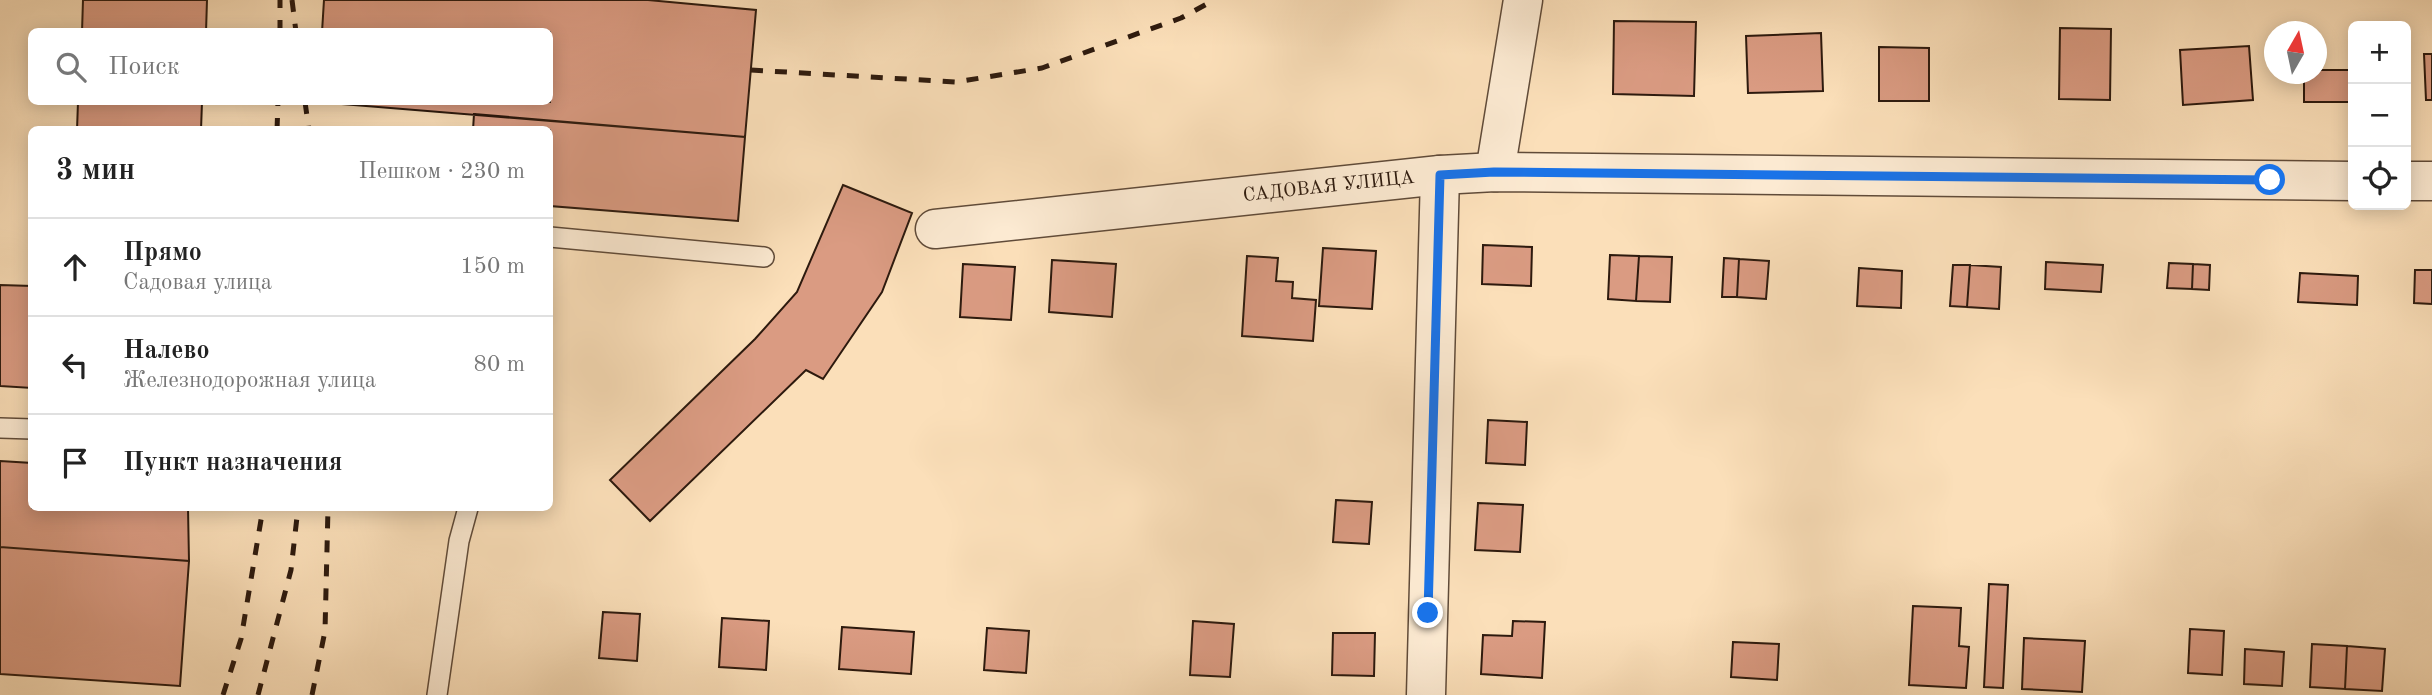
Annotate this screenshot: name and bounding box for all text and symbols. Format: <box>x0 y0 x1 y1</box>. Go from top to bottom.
north arrow <box>2264 21 2327 84</box>
map controls <box>2348 21 2411 210</box>
button: + <box>2348 21 2411 84</box>
search box <box>28 28 553 105</box>
icon: search <box>52 48 90 86</box>
text: Поиск <box>108 54 180 80</box>
button: − <box>2348 84 2411 147</box>
button: locate <box>2348 147 2411 210</box>
text: 3 мин <box>56 156 135 186</box>
text: Пешком · 230 m <box>359 160 525 183</box>
route start <box>2254 164 2285 195</box>
street label: САДОВАЯ УЛИЦА <box>1242 168 1416 206</box>
text: Прямо <box>123 240 202 266</box>
icon: ahead <box>56 248 94 286</box>
text: 150 m <box>460 255 525 278</box>
text: Садовая улица <box>123 271 272 294</box>
text: Налево <box>123 338 210 364</box>
icon: left <box>56 346 94 384</box>
text: 80 m <box>474 353 525 376</box>
text: Железнодорожная улица <box>123 369 376 392</box>
icon: arrive <box>56 444 94 482</box>
text: Пункт назначения <box>123 450 342 476</box>
route end <box>1412 597 1443 628</box>

